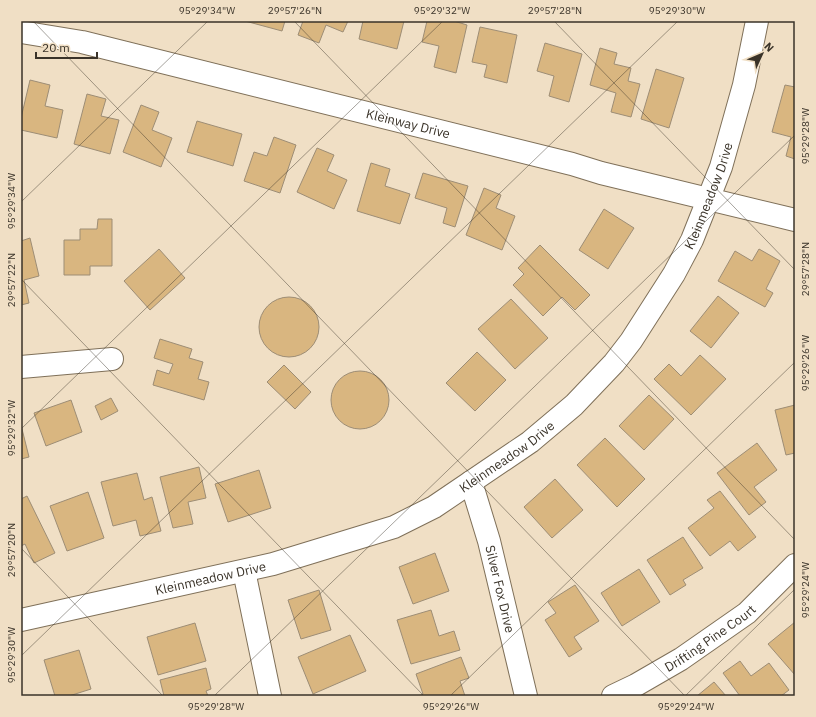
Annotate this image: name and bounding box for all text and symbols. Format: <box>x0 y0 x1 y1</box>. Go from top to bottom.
text: 95°29'34"W <box>179 4 235 17</box>
text: 29°57'26"N <box>268 4 322 17</box>
text: 95°29'32"W <box>414 4 470 17</box>
text: 29°57'28"N <box>528 4 582 17</box>
text: 95°29'30"W <box>649 4 705 17</box>
scale bar <box>36 34 97 60</box>
north arrow <box>742 34 782 74</box>
text: N <box>761 39 777 55</box>
text: 20 m <box>42 40 70 55</box>
street label: Kleinway Drive <box>364 105 452 142</box>
text: 95°29'28"W <box>799 108 812 164</box>
street label: Kleinmeadow Drive <box>681 141 736 252</box>
text: 95°29'34"W <box>5 173 18 229</box>
text: 29°57'28"N <box>799 242 812 296</box>
text: 29°57'22"N <box>5 253 18 307</box>
text: 95°29'26"W <box>799 335 812 391</box>
text: 95°29'32"W <box>5 400 18 456</box>
street label: Kleinmeadow Drive <box>456 417 558 496</box>
text: 29°57'20"N <box>5 523 18 577</box>
street label: Silver Fox Drive <box>481 544 519 635</box>
street label: Kleinmeadow Drive <box>153 558 268 599</box>
text: 95°29'24"W <box>799 562 812 618</box>
street label: Drifting Pine Court <box>661 601 759 676</box>
text: 95°29'30"W <box>5 627 18 683</box>
text: 95°29'28"W <box>188 700 244 713</box>
text: 95°29'26"W <box>423 700 479 713</box>
text: 95°29'24"W <box>658 700 714 713</box>

